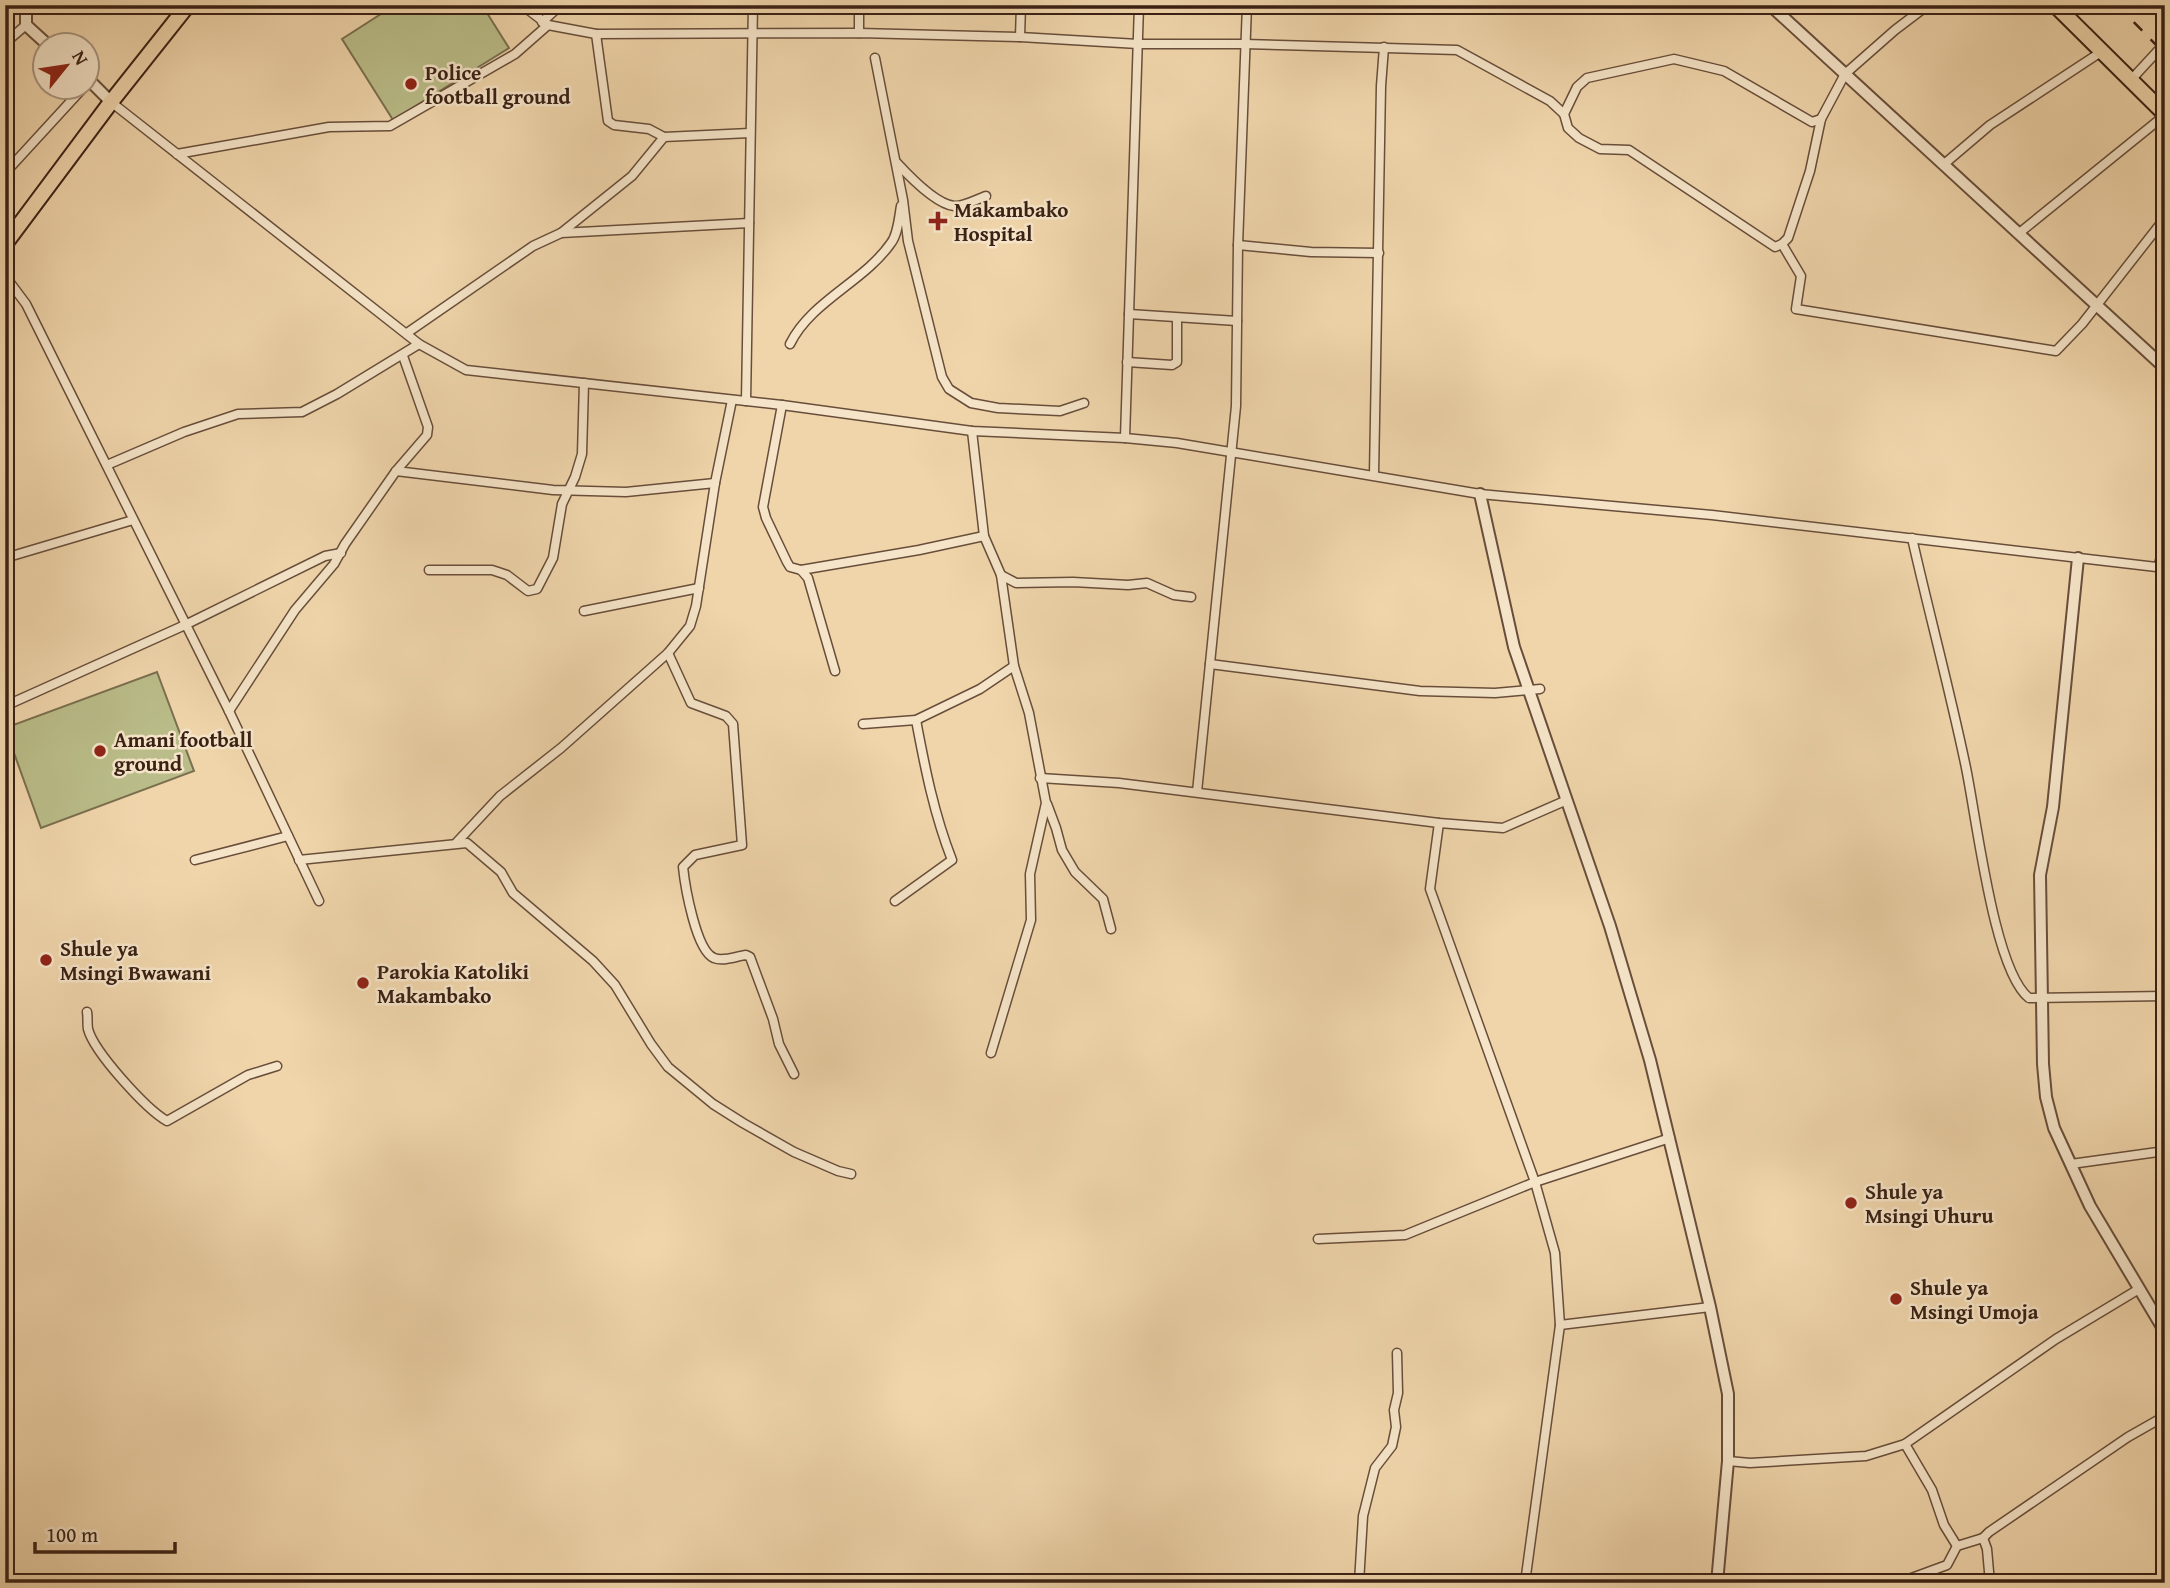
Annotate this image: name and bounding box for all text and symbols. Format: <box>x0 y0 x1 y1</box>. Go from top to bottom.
north arrow <box>32 32 102 102</box>
text: N <box>65 45 96 70</box>
place label: Police football ground <box>425 57 571 112</box>
marker: Police football ground <box>403 76 419 92</box>
place label: Makambako Hospital <box>954 194 1068 249</box>
marker: Makambako Hospital <box>928 211 948 231</box>
place label: Amani football ground <box>114 724 253 779</box>
marker: Amani football ground <box>92 743 108 759</box>
place label: Shule ya Msingi Bwawani <box>60 933 211 988</box>
marker: Shule ya Msingi Bwawani <box>38 952 54 968</box>
place label: Parokia Katoliki Makambako <box>377 956 529 1011</box>
marker: Parokia Katoliki Makambako <box>355 975 371 991</box>
place label: Shule ya Msingi Uhuru <box>1865 1176 1994 1231</box>
marker: Shule ya Msingi Uhuru <box>1843 1195 1859 1211</box>
place label: Shule ya Msingi Umoja <box>1910 1272 2039 1327</box>
marker: Shule ya Msingi Umoja <box>1888 1291 1904 1307</box>
scale bar <box>35 1511 175 1555</box>
text: 100 m <box>46 1519 98 1550</box>

